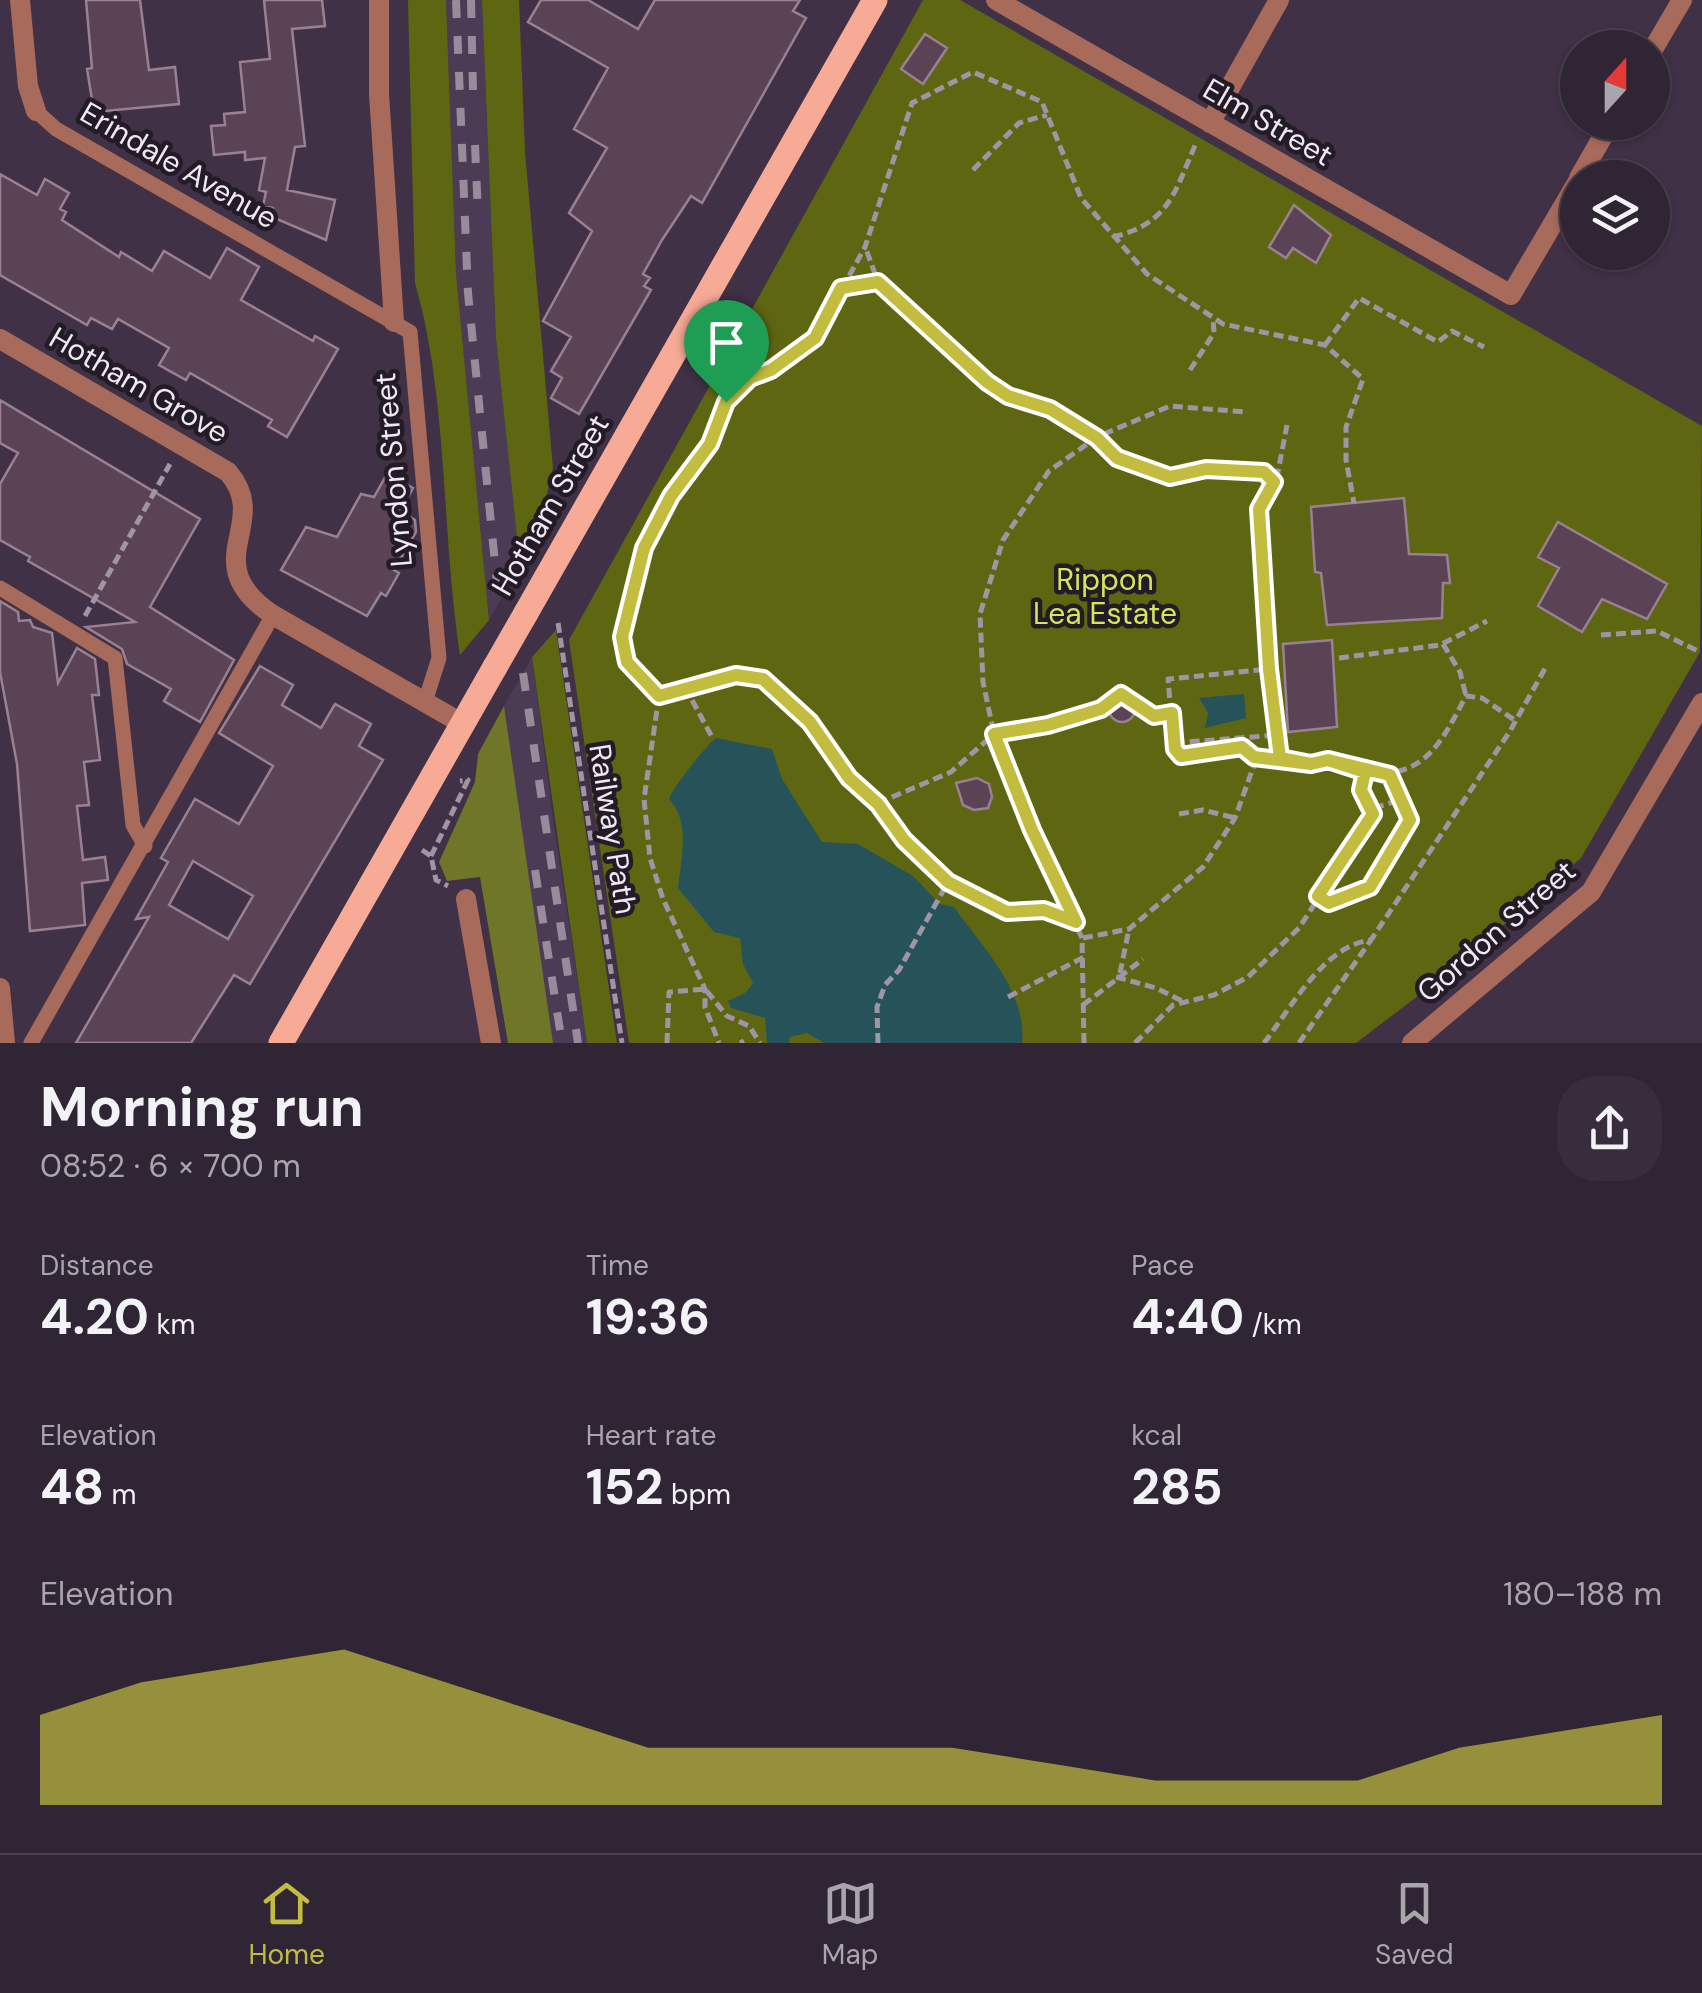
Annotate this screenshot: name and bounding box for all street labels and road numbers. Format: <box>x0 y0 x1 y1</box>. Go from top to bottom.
street label: Elm Street <box>1196 69 1340 175</box>
street label: Erindale Avenue <box>73 93 285 237</box>
street label: Hotham Grove <box>43 318 235 452</box>
street label: Lyndon Street <box>365 371 421 569</box>
street label: Hotham Street <box>482 407 618 603</box>
street label: Railway Path <box>580 741 646 917</box>
street label: Gordon Street <box>1409 851 1583 1011</box>

